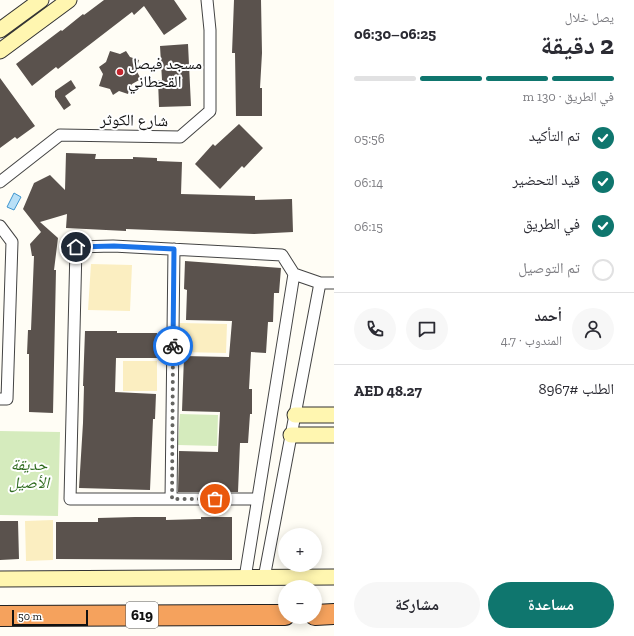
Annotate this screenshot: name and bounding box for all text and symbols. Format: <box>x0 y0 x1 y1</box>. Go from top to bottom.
text: يصل خلال <box>565 10 614 25</box>
text: 06:25–06:30 <box>354 25 436 43</box>
text: 2 دقيقة <box>541 29 614 61</box>
place label: مسجد فيصل القحطاني <box>128 54 202 94</box>
marker: مسجد فيصل القحطاني <box>115 67 125 77</box>
text: في الطريق · 130 m <box>523 89 614 104</box>
street label: شارع الكوثر <box>99 110 168 131</box>
text: تم التأكيد <box>529 127 580 145</box>
icon: check <box>592 127 614 149</box>
text: 05:56 <box>354 131 385 146</box>
text: قيد التحضير <box>513 171 580 189</box>
icon: check <box>592 171 614 193</box>
text: 06:14 <box>354 175 383 190</box>
text: في الطريق <box>523 215 580 233</box>
icon: check <box>592 215 614 237</box>
text: 06:15 <box>354 219 383 234</box>
pin <box>59 230 93 264</box>
icon: home <box>65 236 87 258</box>
text: تم التوصيل <box>518 259 580 277</box>
text: أحمد <box>535 307 562 325</box>
button: phone <box>354 308 396 350</box>
button: chat <box>406 308 448 350</box>
button: person <box>572 308 614 350</box>
courier <box>153 326 193 366</box>
text: المندوب · 4.7 <box>501 333 562 348</box>
icon: bike <box>162 335 184 357</box>
text: الطلب #8967 <box>539 380 614 398</box>
text: AED 48.27 <box>354 382 422 400</box>
park label: حديقة الأصيل <box>9 455 51 493</box>
pin <box>198 482 232 516</box>
icon: bag <box>204 488 226 510</box>
map controls <box>278 528 322 624</box>
button: + <box>278 528 322 572</box>
button: − <box>278 580 322 624</box>
button: مشاركة <box>354 582 480 628</box>
button: مساعدة <box>488 582 614 628</box>
road number: 619 <box>126 602 158 628</box>
scale bar <box>12 608 88 627</box>
text: 50 m <box>18 610 42 623</box>

